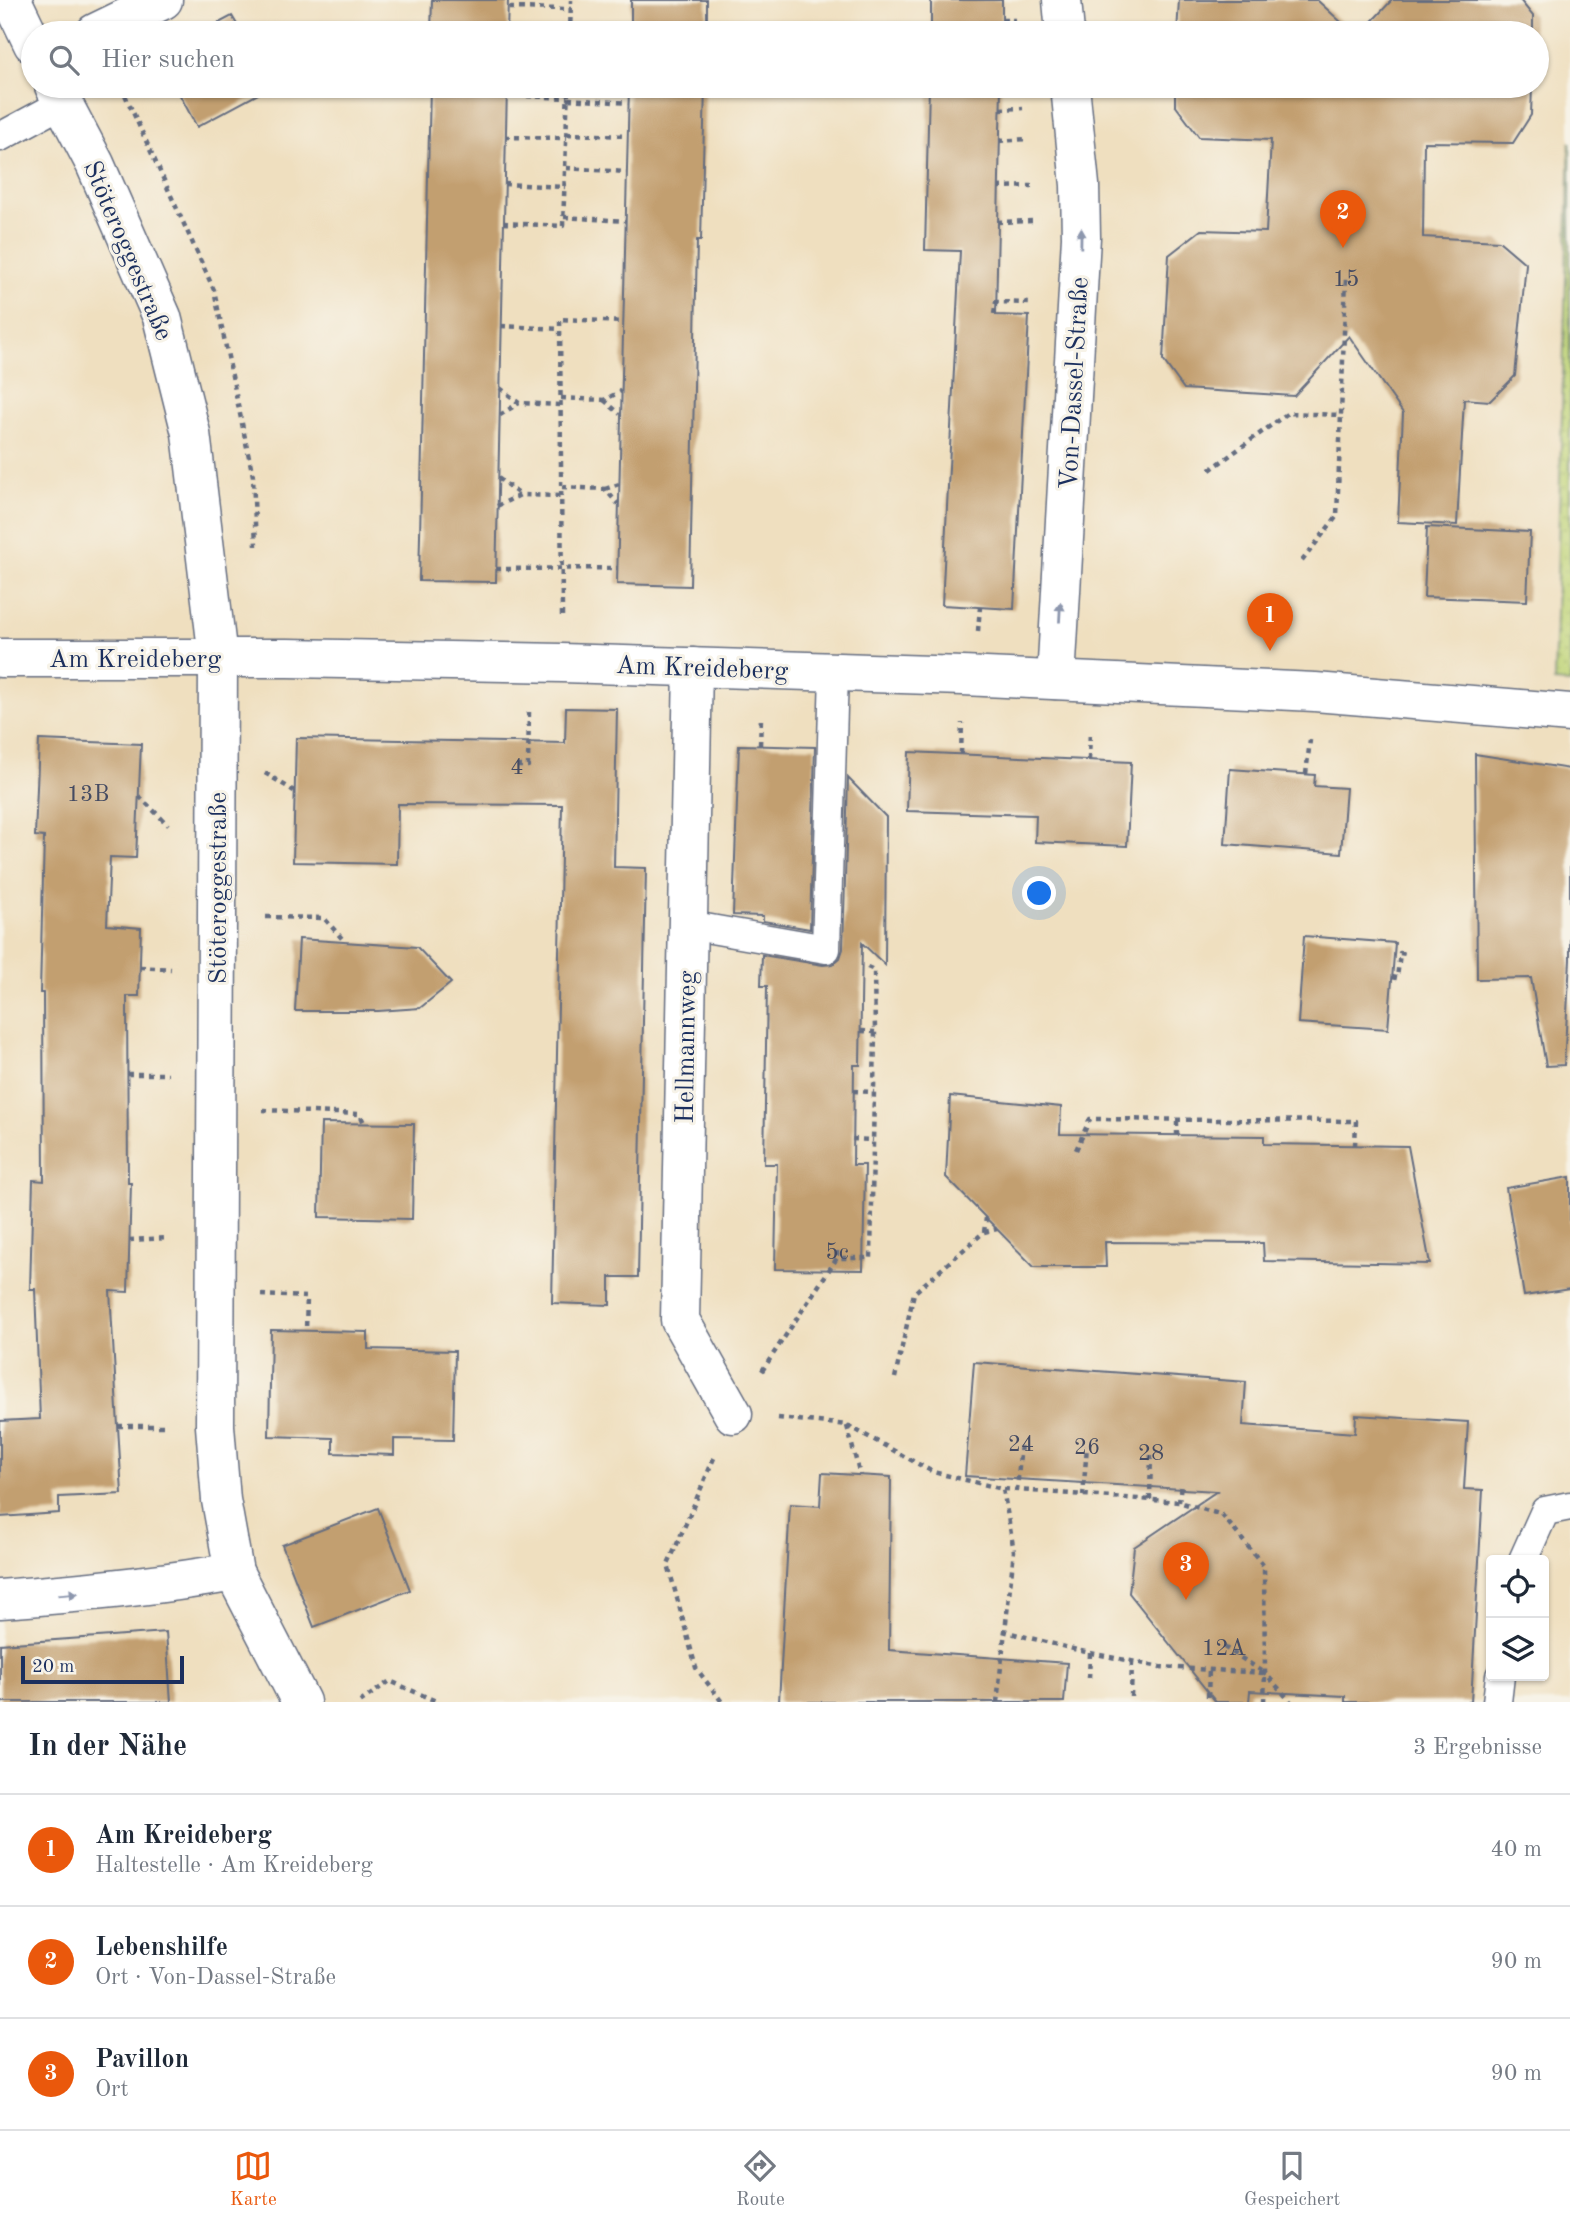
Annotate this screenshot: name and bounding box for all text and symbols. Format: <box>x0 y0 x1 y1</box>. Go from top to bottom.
search box <box>21 21 1549 98</box>
icon: search <box>45 41 83 79</box>
text: Hier suchen <box>101 47 235 73</box>
street label: Stöteroggestraße <box>78 157 177 344</box>
pin: 2 <box>1320 190 1366 248</box>
one-way arrow <box>1075 227 1087 249</box>
house number: 15 <box>1333 268 1359 291</box>
street label: Von-Dassel-Straße <box>1056 276 1094 490</box>
pin: 1 <box>1247 593 1293 651</box>
one-way arrow <box>1055 601 1066 623</box>
street label: Am Kreideberg <box>49 647 221 673</box>
street label: Am Kreideberg <box>615 653 789 685</box>
house number: 4 <box>510 756 524 779</box>
house number: 13B <box>67 783 109 806</box>
street label: Stöteroggestraße <box>206 792 232 984</box>
your location <box>1022 876 1056 910</box>
street label: Hellmannweg <box>673 970 701 1124</box>
house number: 5c <box>825 1241 849 1264</box>
house number: 24 <box>1008 1433 1034 1456</box>
house number: 26 <box>1074 1436 1100 1459</box>
house number: 28 <box>1138 1442 1164 1465</box>
pin: 3 <box>1163 1542 1209 1600</box>
map controls <box>1486 1555 1549 1681</box>
button: locate <box>1486 1555 1549 1618</box>
one-way arrow <box>57 1588 79 1599</box>
button: layers <box>1486 1618 1549 1681</box>
house number: 12A <box>1202 1637 1247 1660</box>
scale bar <box>21 1653 184 1685</box>
text: 20 m <box>32 1658 74 1677</box>
text: In der Nähe <box>28 1732 187 1762</box>
text: 3 Ergebnisse <box>1413 1736 1542 1759</box>
text: Am Kreideberg <box>95 1823 272 1849</box>
text: 1 <box>44 1838 58 1861</box>
text: 40 m <box>1491 1838 1542 1861</box>
text: Haltestelle · Am Kreideberg <box>95 1854 373 1877</box>
text: Lebenshilfe <box>95 1935 228 1961</box>
text: 2 <box>44 1950 58 1973</box>
text: 90 m <box>1491 1950 1542 1973</box>
text: Ort · Von-Dassel-Straße <box>95 1966 336 1989</box>
text: Pavillon <box>95 2047 189 2073</box>
text: 3 <box>44 2062 58 2085</box>
text: 90 m <box>1491 2062 1542 2085</box>
text: Ort <box>95 2078 129 2101</box>
tab: Karte <box>230 2147 277 2212</box>
tab: Route <box>736 2147 785 2212</box>
tab: Gespeichert <box>1244 2147 1340 2212</box>

